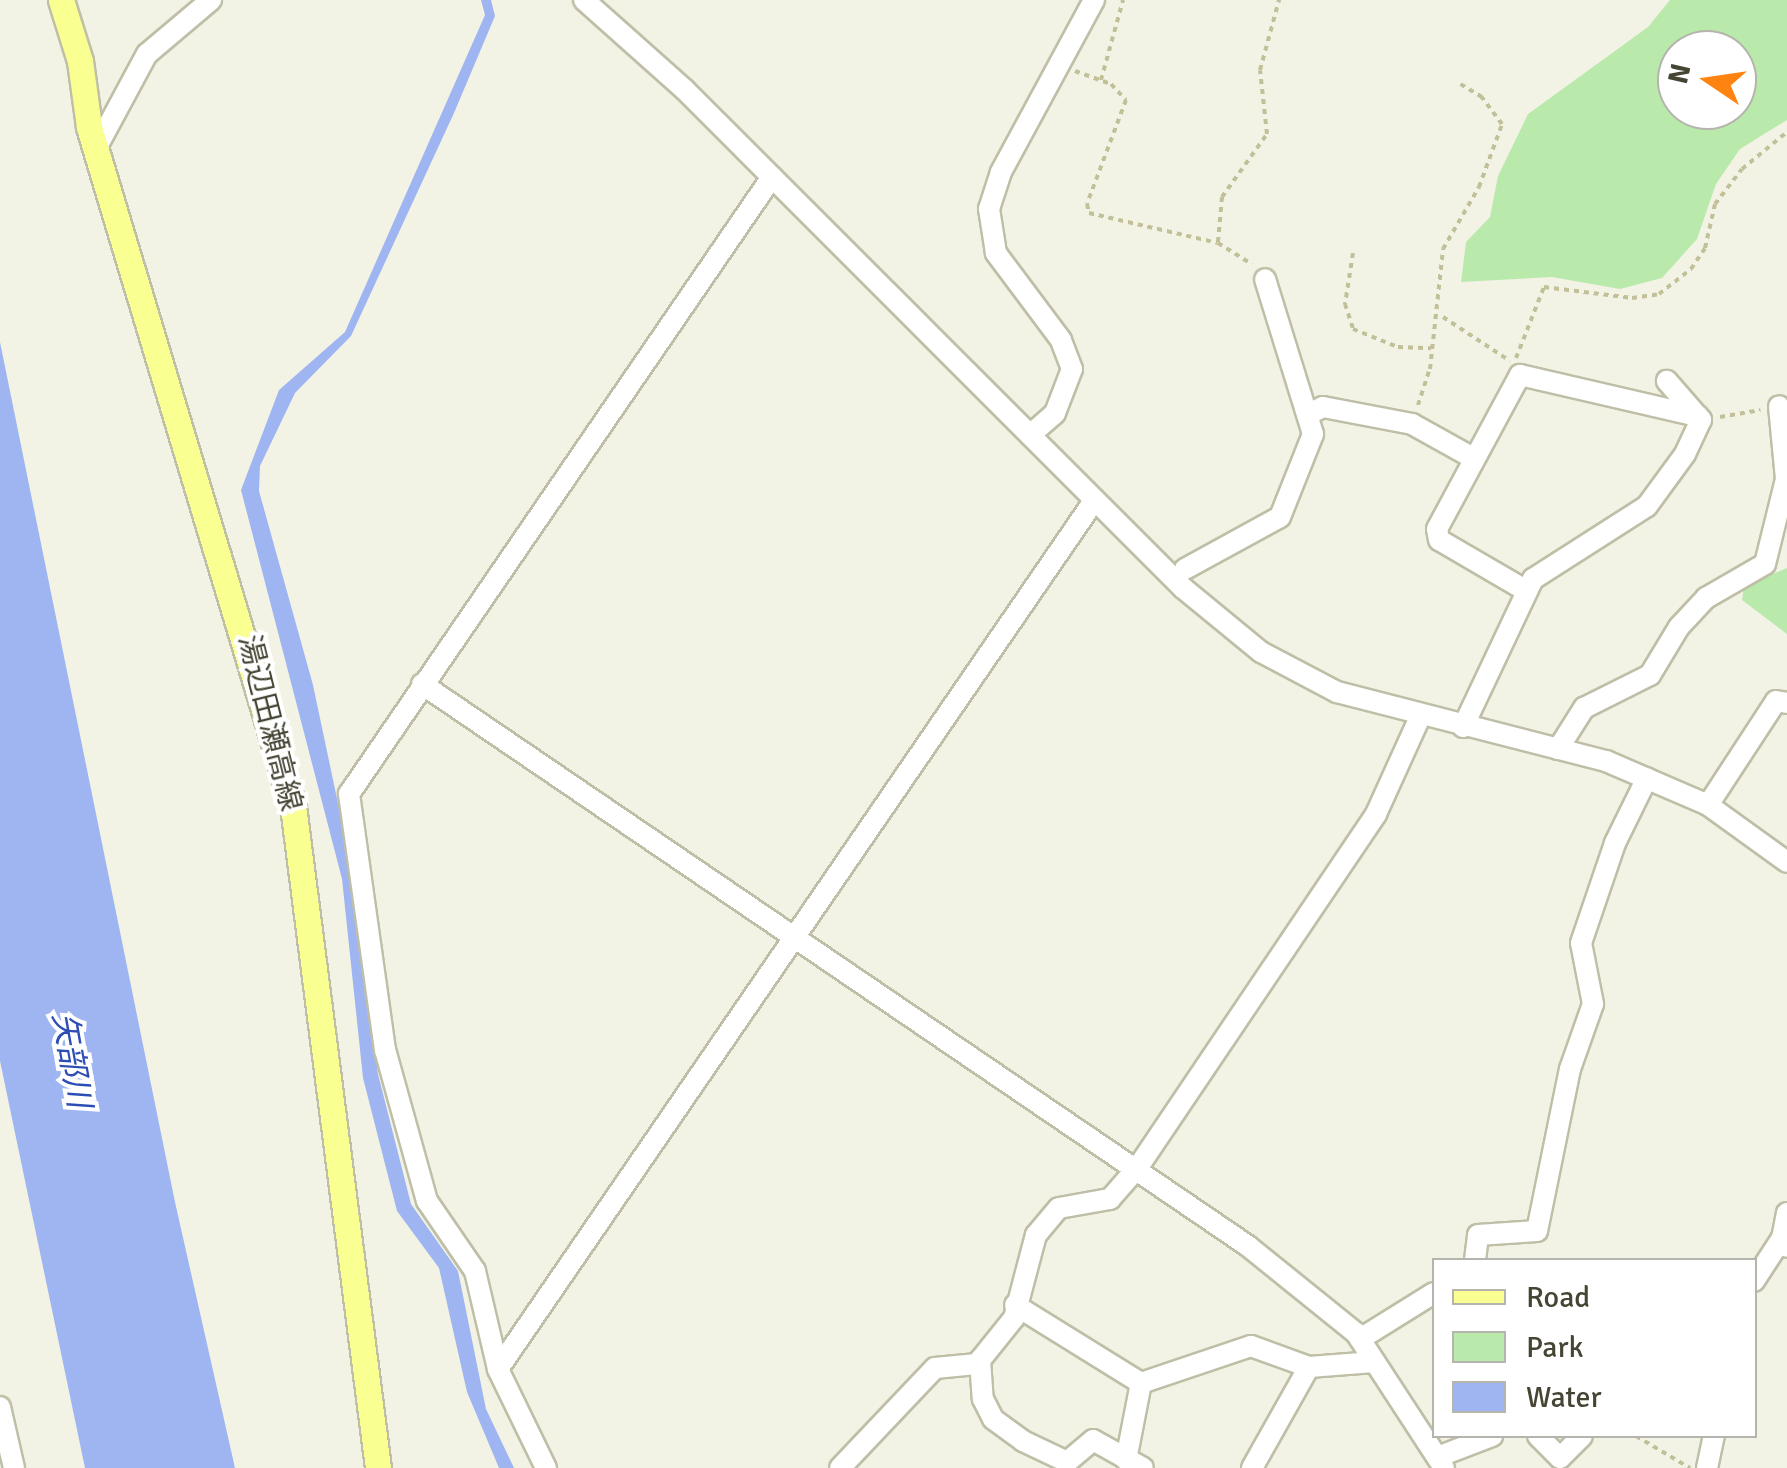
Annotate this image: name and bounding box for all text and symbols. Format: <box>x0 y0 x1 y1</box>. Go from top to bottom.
north arrow <box>1657 30 1757 130</box>
text: N <box>1661 60 1698 87</box>
street label: 湯辺田瀬高線 <box>230 631 308 815</box>
water label: 矢部川 <box>44 1009 98 1111</box>
legend <box>1432 1258 1757 1438</box>
text: Road <box>1526 1279 1590 1316</box>
text: Park <box>1526 1329 1584 1366</box>
text: Water <box>1526 1379 1602 1416</box>

